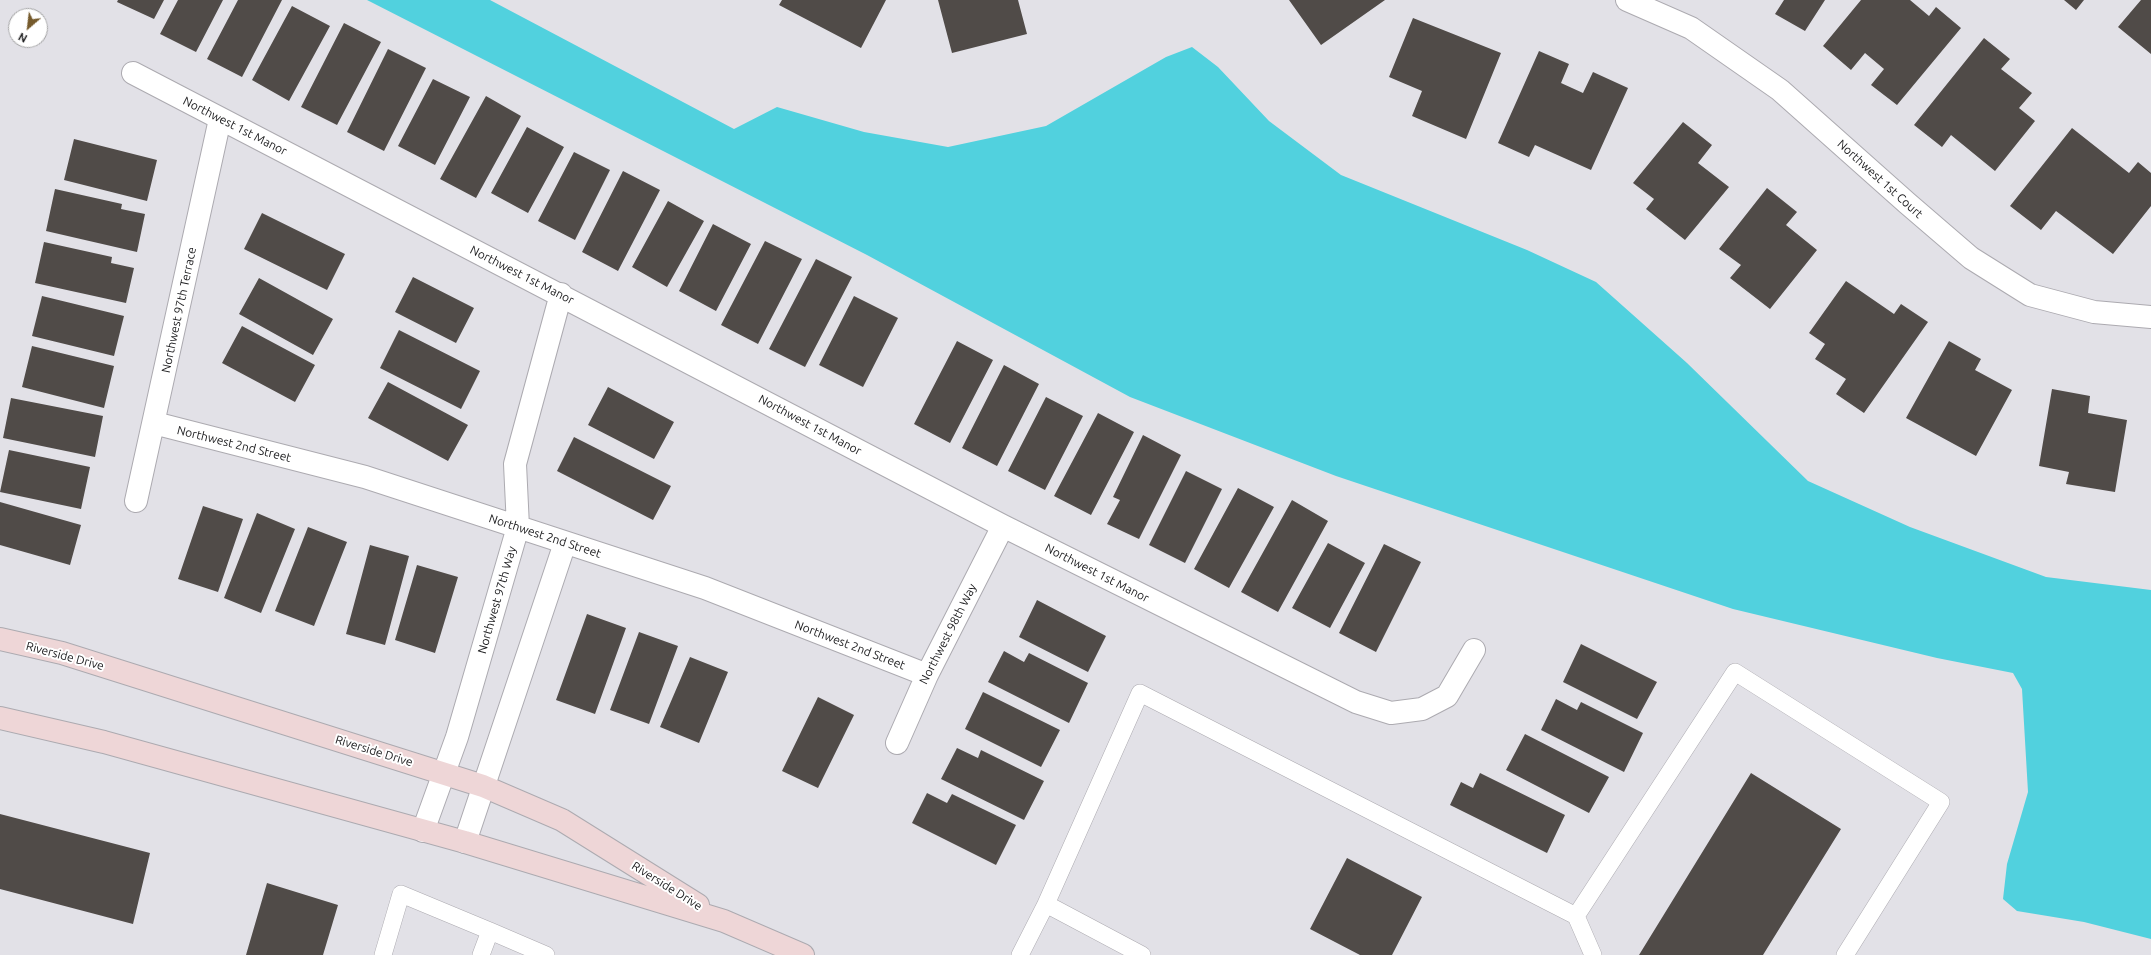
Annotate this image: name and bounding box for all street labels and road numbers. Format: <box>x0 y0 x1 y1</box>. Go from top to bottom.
street label: Northwest 1st Manor <box>181 94 289 158</box>
street label: Northwest 1st Court <box>1834 137 1926 221</box>
street label: Northwest 1st Manor <box>468 243 576 307</box>
street label: Northwest 97th Terrace <box>159 246 199 374</box>
street label: Northwest 1st Manor <box>756 392 864 458</box>
street label: Northwest 2nd Street <box>175 423 293 465</box>
street label: Northwest 2nd Street <box>487 511 603 561</box>
street label: Northwest 1st Manor <box>1043 541 1151 605</box>
street label: Northwest 97th Way <box>475 545 519 655</box>
street label: Northwest 98th Way <box>916 581 980 687</box>
street label: Northwest 2nd Street <box>793 617 907 673</box>
street label: Riverside Drive <box>24 639 106 673</box>
street label: Riverside Drive <box>334 732 414 770</box>
street label: Riverside Drive <box>629 859 705 913</box>

